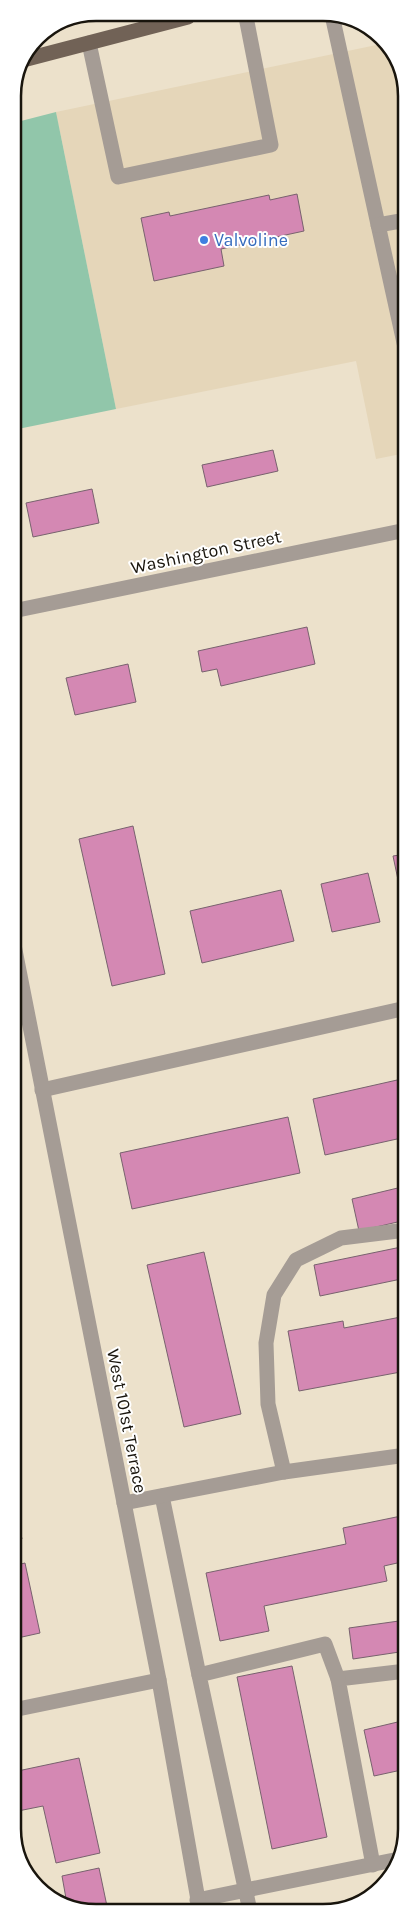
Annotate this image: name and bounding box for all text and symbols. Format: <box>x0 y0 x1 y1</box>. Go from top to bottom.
place label: Valvoline <box>214 229 288 251</box>
marker: Valvoline <box>198 234 210 246</box>
street label: Washington Street <box>129 525 283 579</box>
street label: West 101st Terrace <box>102 1347 152 1495</box>

